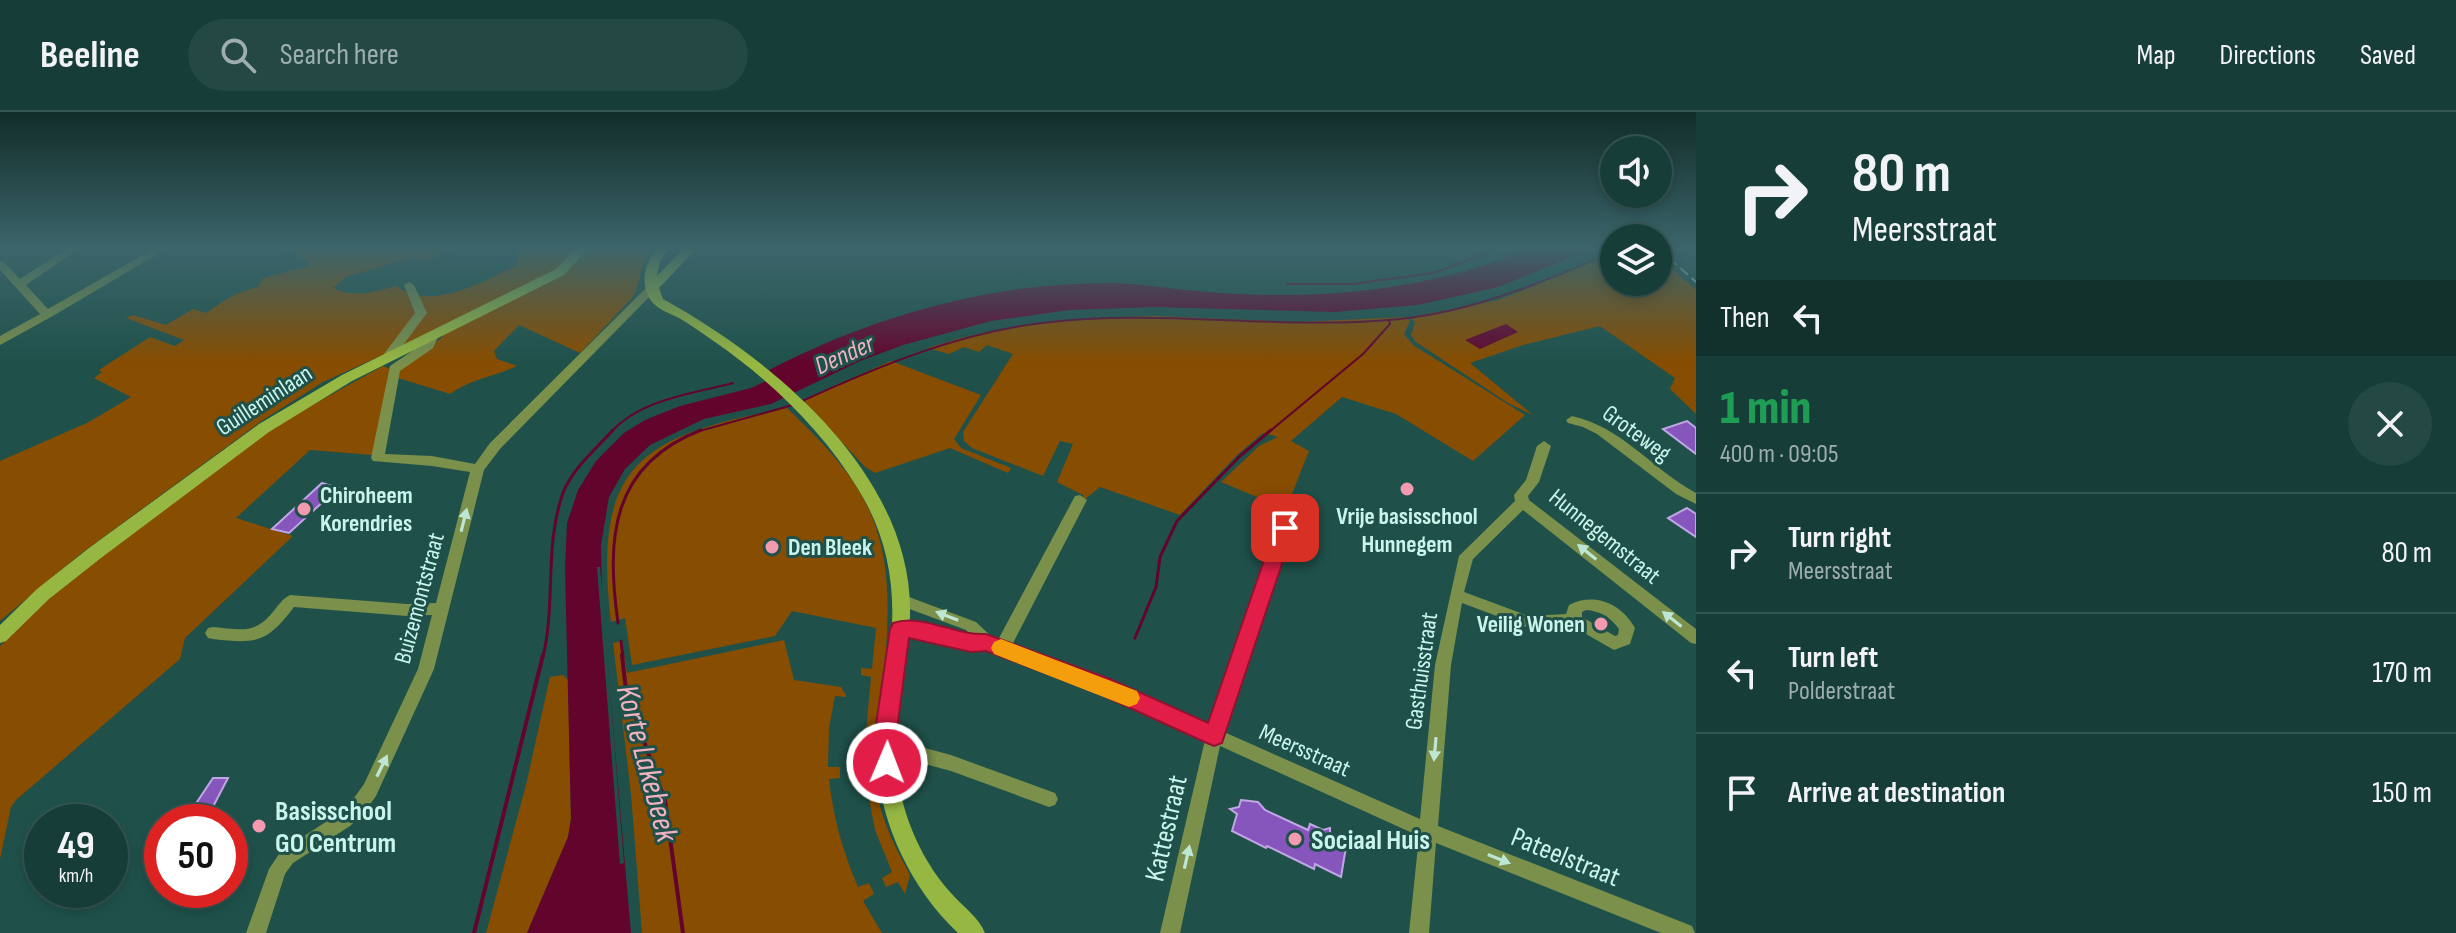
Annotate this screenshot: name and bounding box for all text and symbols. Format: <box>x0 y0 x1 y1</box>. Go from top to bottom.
search box <box>188 19 748 91</box>
text: Beeline <box>40 33 140 78</box>
icon: search <box>216 33 260 77</box>
text: Search here <box>280 37 399 73</box>
text: Map <box>2137 39 2176 72</box>
text: Directions <box>2220 39 2316 72</box>
text: Saved <box>2360 39 2416 72</box>
map controls <box>1600 136 1672 296</box>
button: sound <box>1600 136 1672 208</box>
text: 80 m <box>1852 141 1951 208</box>
icon: right <box>1720 144 1824 248</box>
text: Meersstraat <box>1852 209 1997 252</box>
button: layers <box>1600 224 1672 296</box>
icon: left <box>1786 296 1830 340</box>
text: Then <box>1720 300 1770 336</box>
water label: Dender <box>810 328 881 382</box>
street label: Guilleminlaan <box>211 359 318 442</box>
text: 1 min <box>1720 380 1811 437</box>
button: close <box>2348 382 2432 466</box>
street label: Groteweg <box>1597 399 1677 468</box>
text: 400 m · 09:05 <box>1720 439 1838 470</box>
marker: Vrije basisschool Hunnegem <box>1398 480 1416 498</box>
place label: Chiroheem Korendries <box>320 481 413 538</box>
street label: Hunnegemstraat <box>1543 483 1666 590</box>
pin <box>1251 494 1319 562</box>
marker: Chiroheem Korendries <box>295 500 313 518</box>
place label: Vrije basisschool Hunnegem <box>1336 502 1478 559</box>
icon: arrive <box>1263 506 1307 550</box>
one-way arrow <box>459 507 471 532</box>
text: Turn right <box>1788 520 1891 556</box>
street label: Buizemontstraat <box>388 530 451 667</box>
icon: right <box>1720 531 1764 575</box>
place label: Den Bleek <box>788 533 872 562</box>
text: 80 m <box>2381 535 2432 571</box>
marker: Den Bleek <box>763 538 781 556</box>
one-way arrow <box>1577 544 1597 560</box>
text: Meersstraat <box>1788 556 1893 587</box>
one-way arrow <box>935 610 959 623</box>
street label: Gasthuisstraat <box>1399 610 1444 732</box>
place label: Veilig Wonen <box>1477 610 1585 639</box>
one-way arrow <box>1662 612 1682 628</box>
marker: Veilig Wonen <box>1592 615 1610 633</box>
text: Turn left <box>1788 640 1878 676</box>
icon: left <box>1720 651 1764 695</box>
text: 170 m <box>2372 655 2432 691</box>
text: Polderstraat <box>1788 676 1895 707</box>
water label: Korte Lakebeek <box>607 681 686 847</box>
street label: Meersstraat <box>1255 718 1355 783</box>
position arrow <box>845 721 929 805</box>
one-way arrow <box>1428 737 1441 762</box>
one-way arrow <box>375 754 389 777</box>
icon: arrive <box>1720 771 1764 815</box>
street label: Kattestraat <box>1138 772 1195 885</box>
text: Arrive at destination <box>1788 775 2005 811</box>
text: 150 m <box>2372 775 2432 811</box>
place label: Basisschool GO Centrum <box>275 795 396 860</box>
speed limit sign: 50 <box>144 804 248 908</box>
marker: Basisschool GO Centrum <box>250 817 268 835</box>
street label: Pateelstraat <box>1506 821 1625 894</box>
text: 49 <box>57 822 95 870</box>
place label: Sociaal Huis <box>1311 824 1430 857</box>
marker: Sociaal Huis <box>1286 830 1304 848</box>
one-way arrow <box>1181 844 1194 869</box>
one-way arrow <box>1487 853 1511 866</box>
text: km/h <box>59 864 93 888</box>

